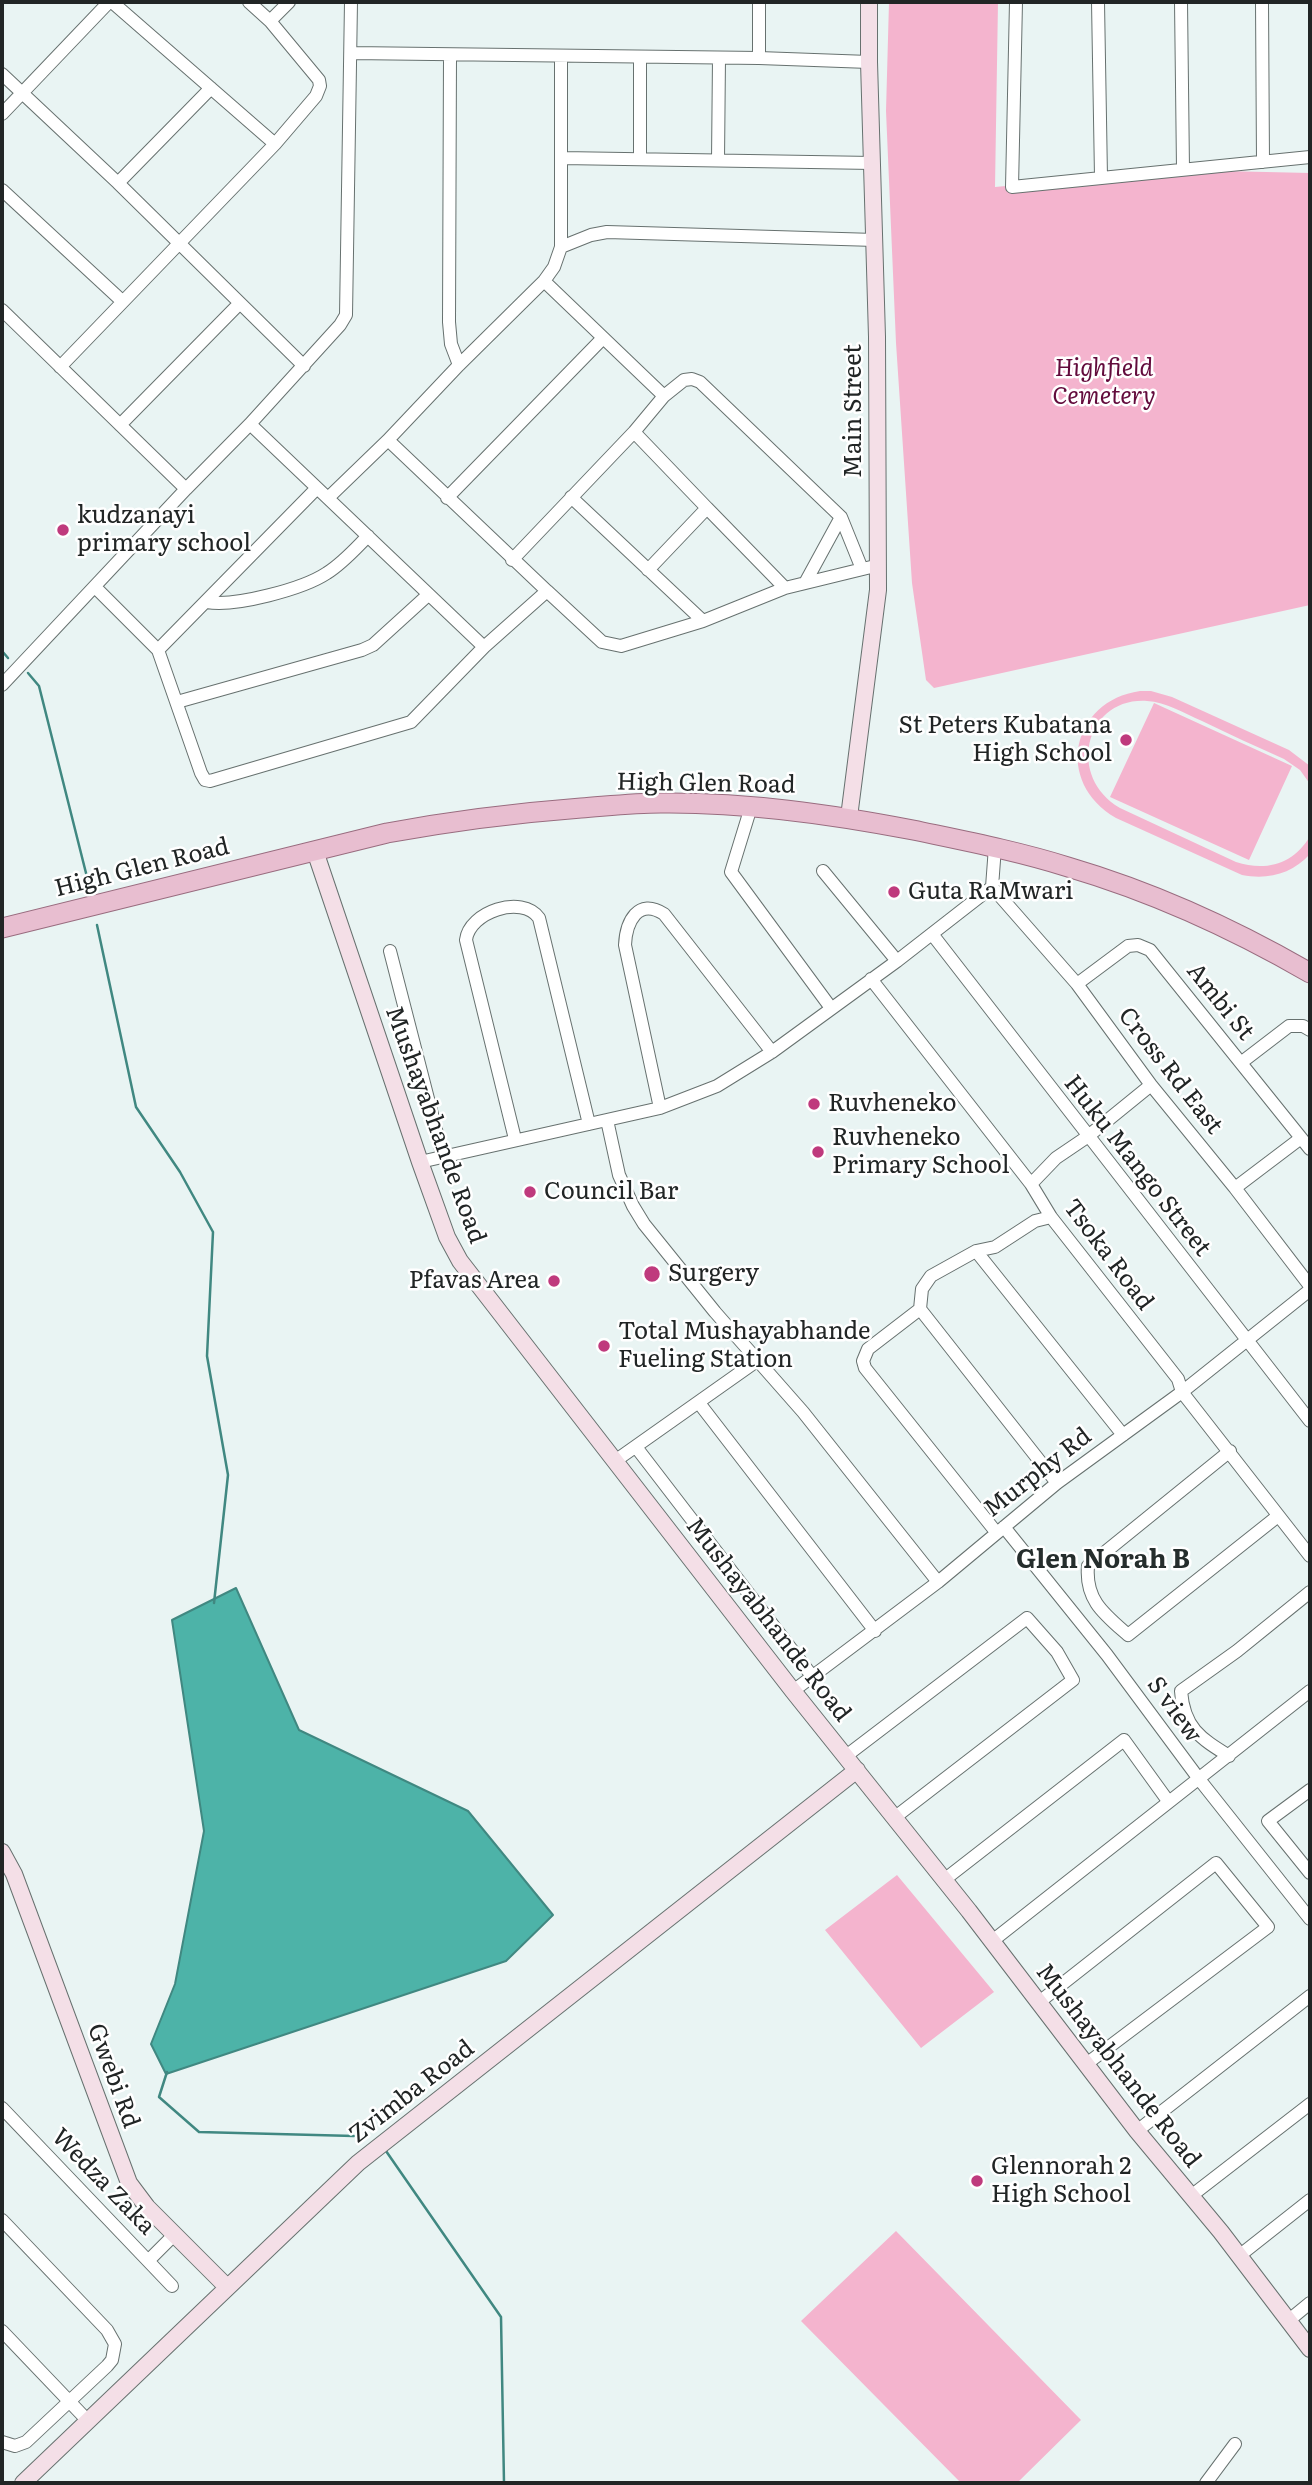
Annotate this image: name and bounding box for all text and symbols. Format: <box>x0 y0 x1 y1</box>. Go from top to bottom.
street label: Main Street <box>840 344 868 478</box>
park label: Highfield Cemetery <box>1052 355 1156 411</box>
place label: kudzanayi primary school <box>77 502 251 558</box>
marker: kudzanayi primary school <box>55 522 71 538</box>
place label: St Peters Kubatana High School <box>899 712 1112 768</box>
marker: St Peters Kubatana High School <box>1118 732 1134 748</box>
street label: High Glen Road <box>616 768 796 800</box>
street label: High Glen Road <box>52 832 232 904</box>
place label: Guta RaMwari <box>908 878 1073 906</box>
marker: Guta RaMwari <box>886 884 902 900</box>
street label: Ambi St <box>1180 958 1260 1046</box>
street label: Mushayabhande Road <box>379 1002 491 1248</box>
street label: Cross Rd East <box>1112 1002 1228 1140</box>
street label: Huku Mango Street <box>1057 1070 1217 1262</box>
place label: Ruvheneko <box>828 1090 957 1118</box>
marker: Ruvheneko <box>806 1096 822 1112</box>
place label: Ruvheneko Primary School <box>832 1124 1009 1180</box>
marker: Ruvheneko Primary School <box>810 1144 826 1160</box>
place label: Council Bar <box>544 1178 678 1206</box>
marker: Council Bar <box>522 1184 538 1200</box>
street label: Tsoka Road <box>1057 1194 1159 1316</box>
place label: Surgery <box>668 1260 759 1288</box>
marker: Surgery <box>642 1264 662 1284</box>
place label: Pfavas Area <box>409 1267 540 1295</box>
marker: Pfavas Area <box>546 1273 562 1289</box>
place label: Total Mushayabhande Fueling Station <box>618 1318 871 1374</box>
marker: Total Mushayabhande Fueling Station <box>596 1338 612 1354</box>
street label: Murphy Rd <box>979 1422 1097 1524</box>
street label: Mushayabhande Road <box>680 1512 856 1728</box>
district label: Glen Norah B <box>1016 1544 1190 1576</box>
street label: S view <box>1141 1672 1207 1748</box>
street label: Mushayabhande Road <box>1030 1958 1206 2174</box>
street label: Gwebi Rd <box>81 2020 145 2132</box>
street label: Zvimba Road <box>344 2034 480 2150</box>
street label: Wedza Zaka <box>45 2123 161 2241</box>
place label: Glennorah 2 High School <box>991 2153 1131 2209</box>
marker: Glennorah 2 High School <box>969 2173 985 2189</box>

